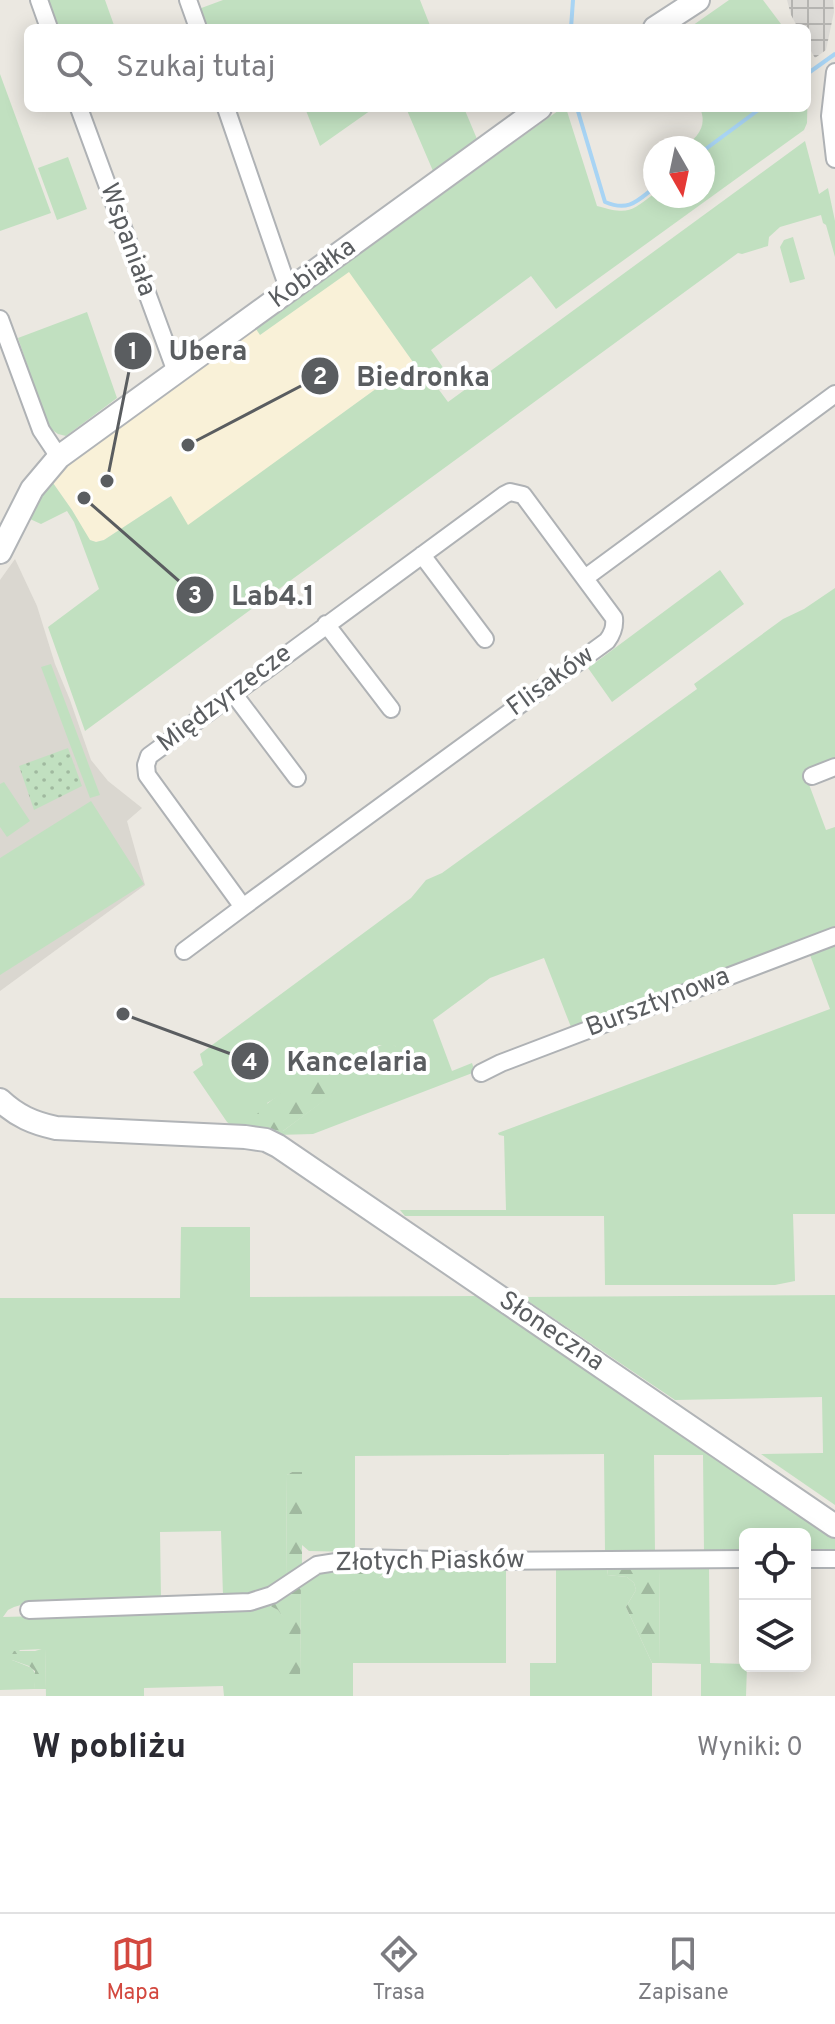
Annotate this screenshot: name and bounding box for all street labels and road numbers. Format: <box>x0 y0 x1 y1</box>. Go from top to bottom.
street label: Wspaniała <box>91 179 163 301</box>
street label: Kobiałka <box>263 231 363 317</box>
street label: Międzyrzecze <box>151 638 299 760</box>
street label: Flisaków <box>501 639 601 725</box>
street label: Bursztynowa <box>581 960 735 1046</box>
street label: Słoneczna <box>492 1285 610 1379</box>
street label: Złotych Piasków <box>335 1544 525 1580</box>

